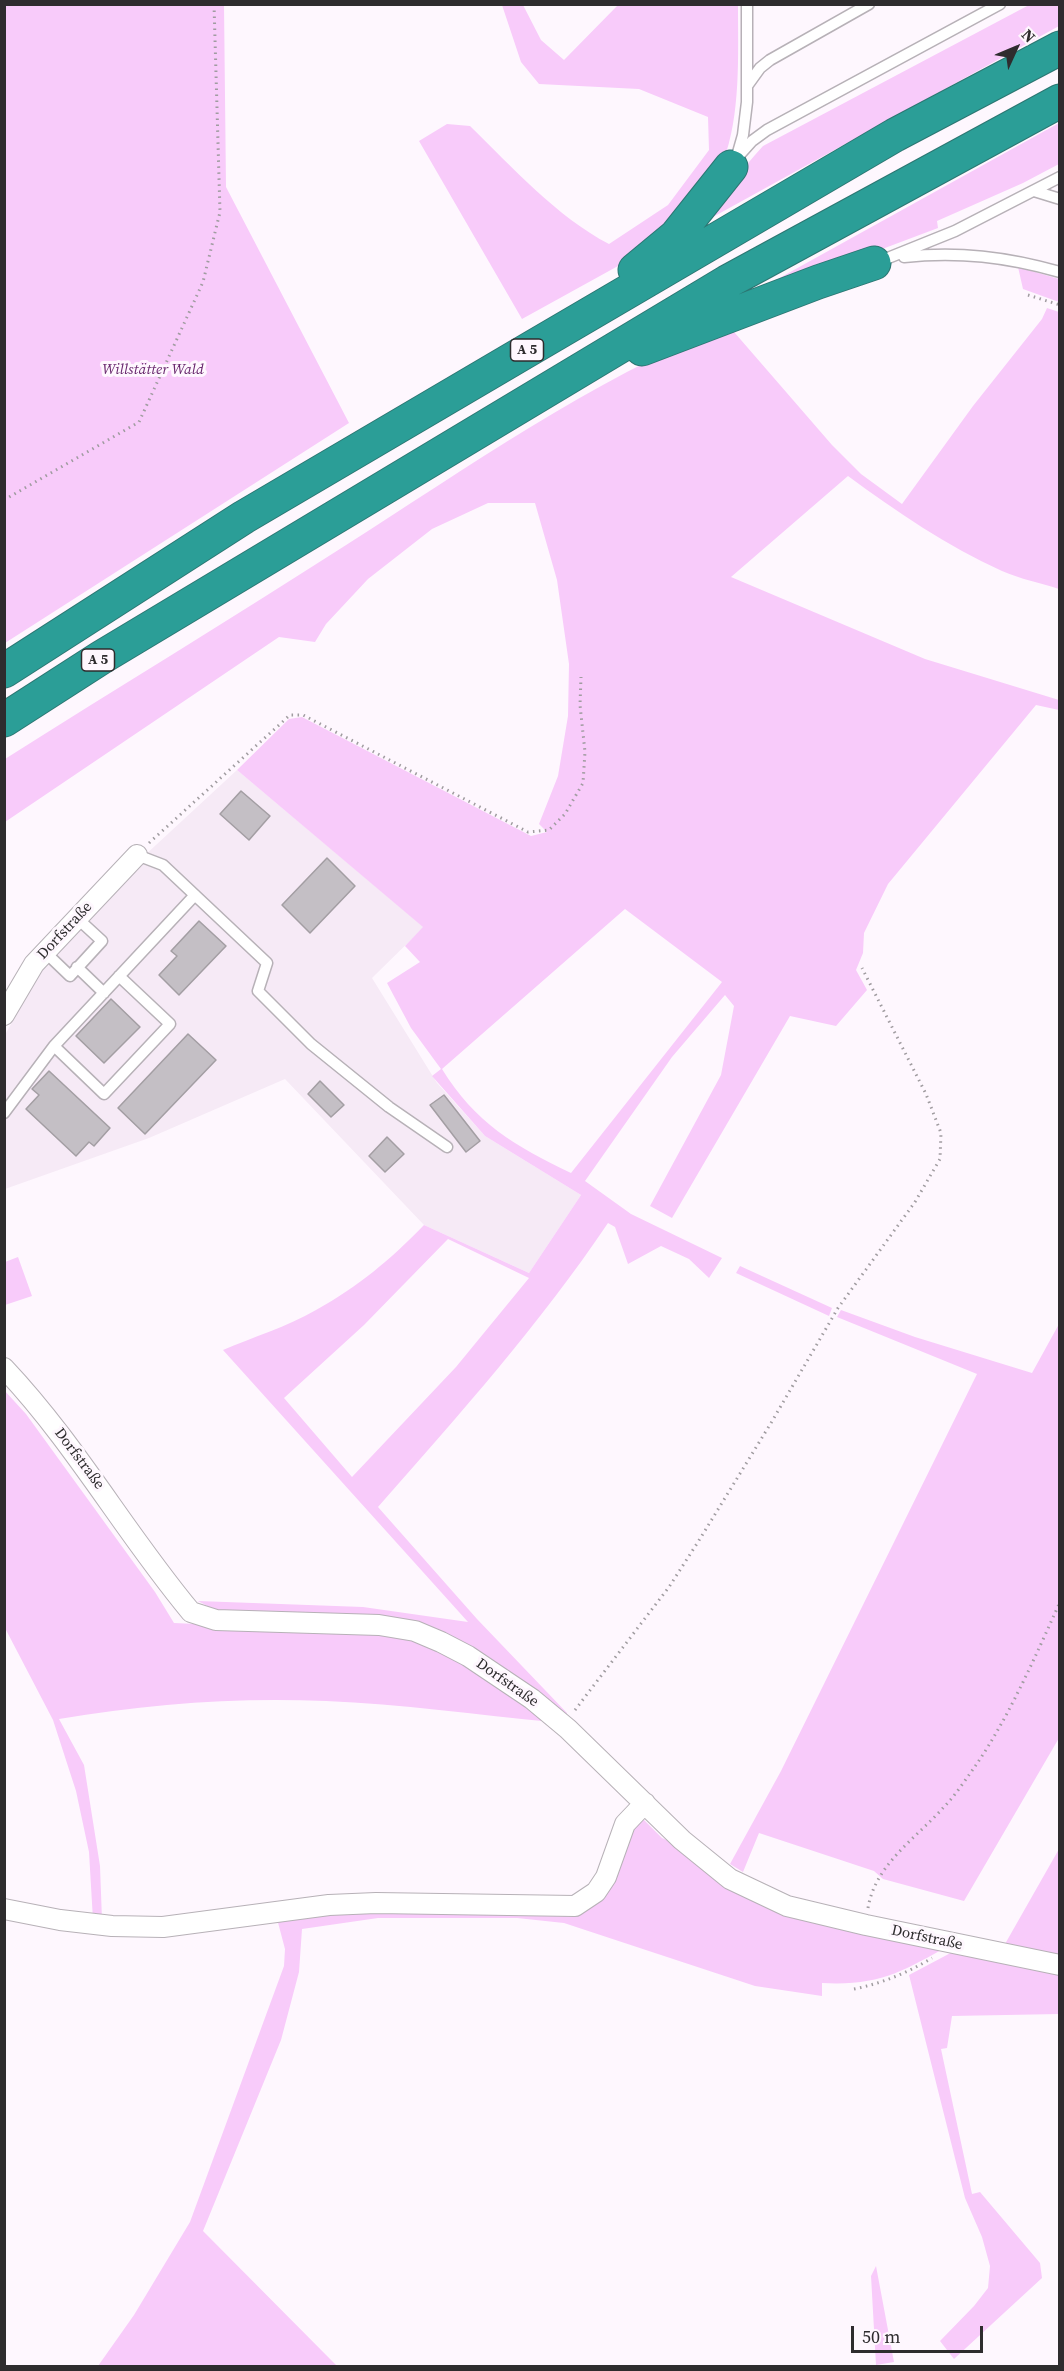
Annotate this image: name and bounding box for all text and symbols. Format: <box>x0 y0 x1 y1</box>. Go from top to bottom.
north arrow <box>986 18 1046 78</box>
text: N <box>1017 24 1041 47</box>
road number: A 5 <box>510 339 544 361</box>
park label: Willstätter Wald <box>102 361 204 379</box>
road number: A 5 <box>82 649 114 671</box>
street label: Dorfstraße <box>34 898 96 964</box>
street label: Dorfstraße <box>50 1425 108 1493</box>
street label: Dorfstraße <box>472 1655 542 1711</box>
street label: Dorfstraße <box>890 1922 964 1954</box>
scale bar <box>854 2314 986 2352</box>
text: 50 m <box>862 2324 900 2349</box>

